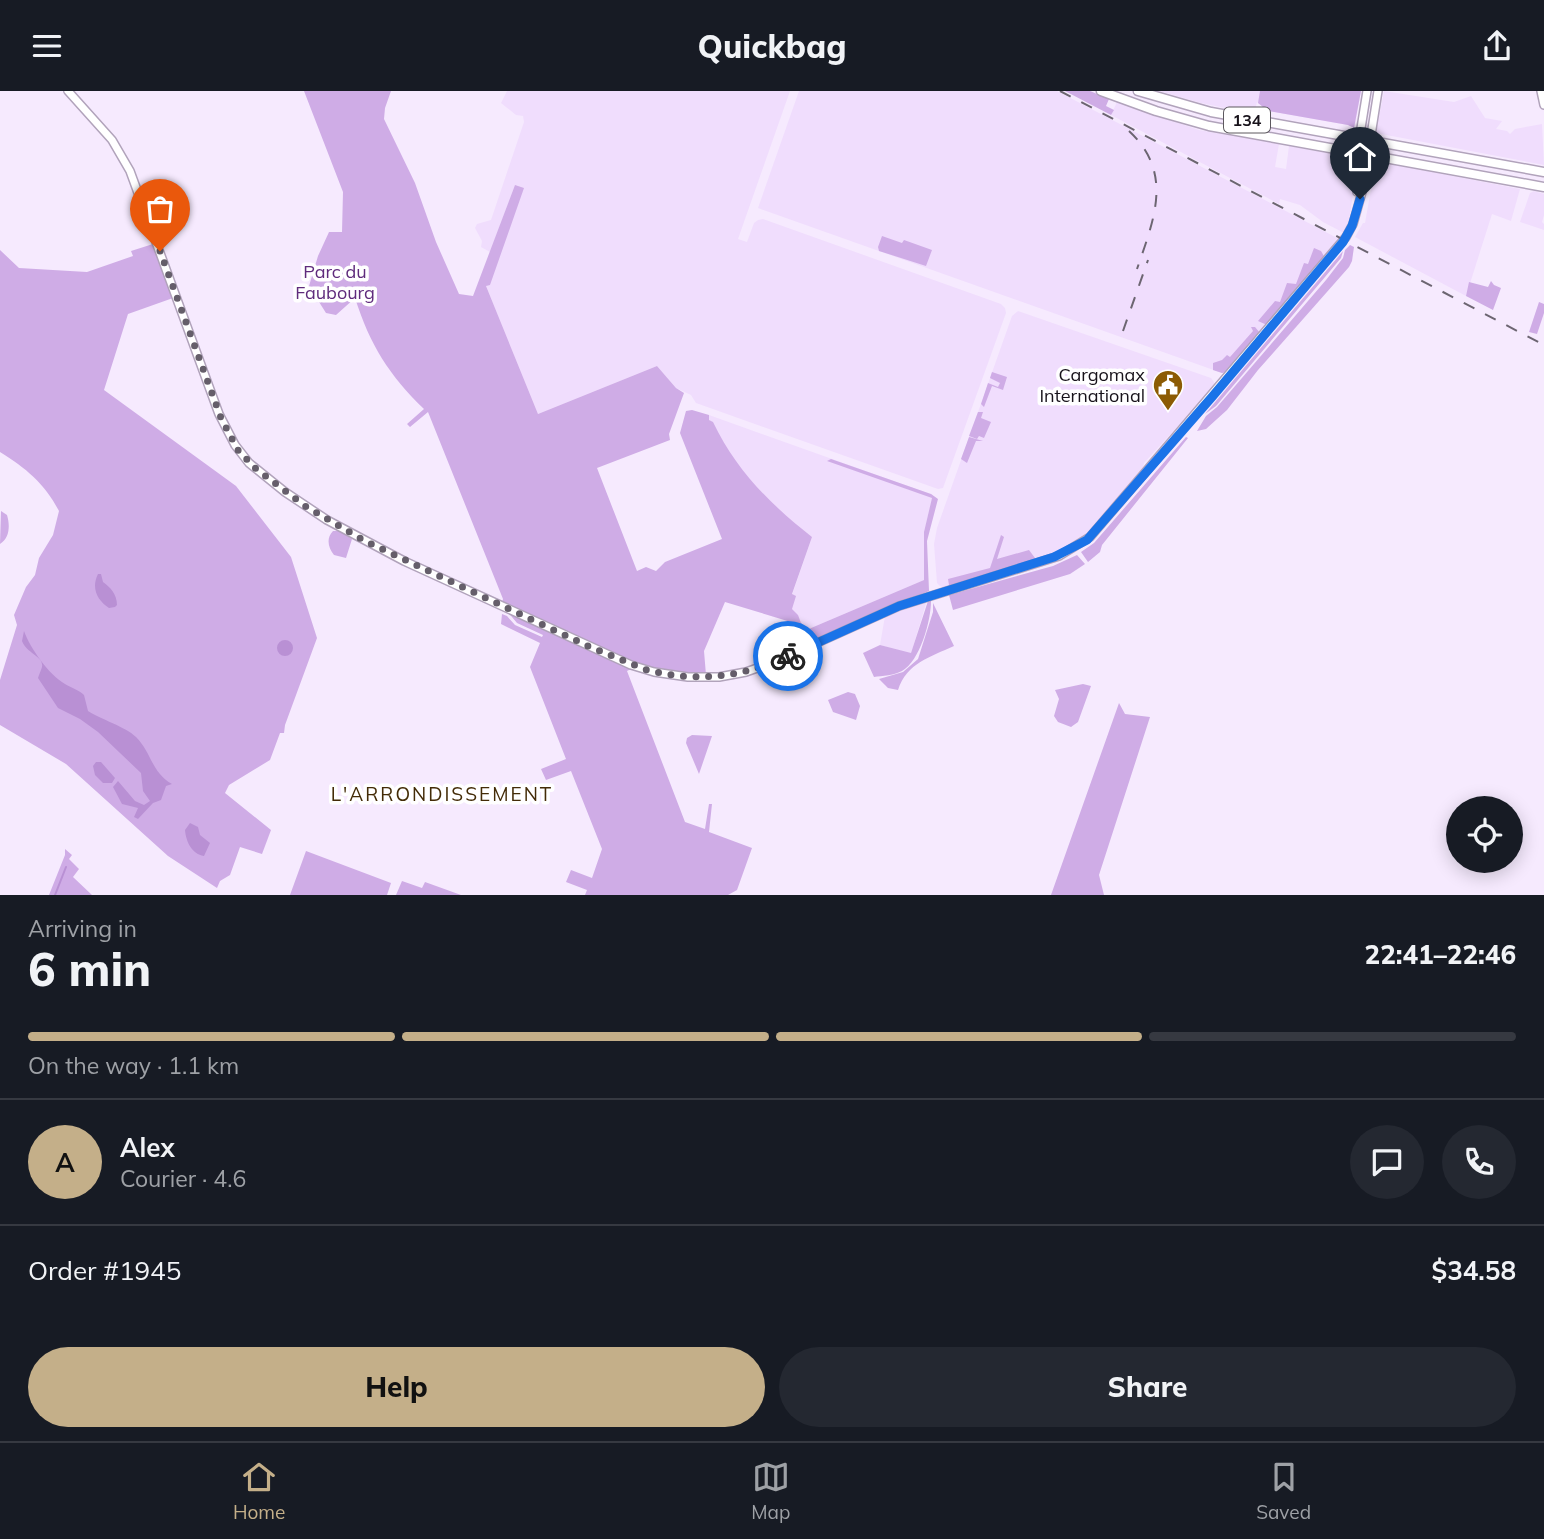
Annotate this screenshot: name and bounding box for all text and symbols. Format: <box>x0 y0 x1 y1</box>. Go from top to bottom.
text: Quickbag <box>698 26 847 66</box>
icon: menu <box>28 27 66 65</box>
icon: share <box>1478 27 1516 65</box>
road number: 134 <box>1224 108 1270 133</box>
pin <box>1330 127 1390 199</box>
icon: home <box>1341 138 1379 176</box>
pin <box>130 179 190 251</box>
icon: bag <box>141 190 179 228</box>
park label: Parc du Faubourg <box>295 260 375 304</box>
place label: Cargomax International <box>1039 363 1145 407</box>
public building icon: Cargomax International <box>1151 368 1185 412</box>
courier <box>753 621 823 691</box>
icon: bike <box>769 637 807 675</box>
district label: L'ARRONDISSEMENT <box>331 782 553 806</box>
map controls <box>1446 796 1523 873</box>
button: locate <box>1446 796 1523 873</box>
text: Arriving in <box>28 914 137 943</box>
text: 22:41–22:46 <box>1365 938 1516 971</box>
text: 6 min <box>28 940 151 998</box>
text: On the way · 1.1 km <box>28 1051 239 1080</box>
button: chat <box>1350 1125 1424 1199</box>
button: phone <box>1442 1125 1516 1199</box>
text: Alex <box>120 1131 175 1164</box>
text: A <box>55 1146 75 1179</box>
text: Courier · 4.6 <box>120 1164 246 1193</box>
text: Order #1945 <box>28 1254 181 1287</box>
text: $34.58 <box>1432 1254 1516 1287</box>
button: Help <box>28 1347 765 1427</box>
button: Share <box>779 1347 1516 1427</box>
tab: Home <box>233 1458 285 1524</box>
tab: Map <box>751 1458 790 1524</box>
tab: Saved <box>1256 1458 1311 1524</box>

